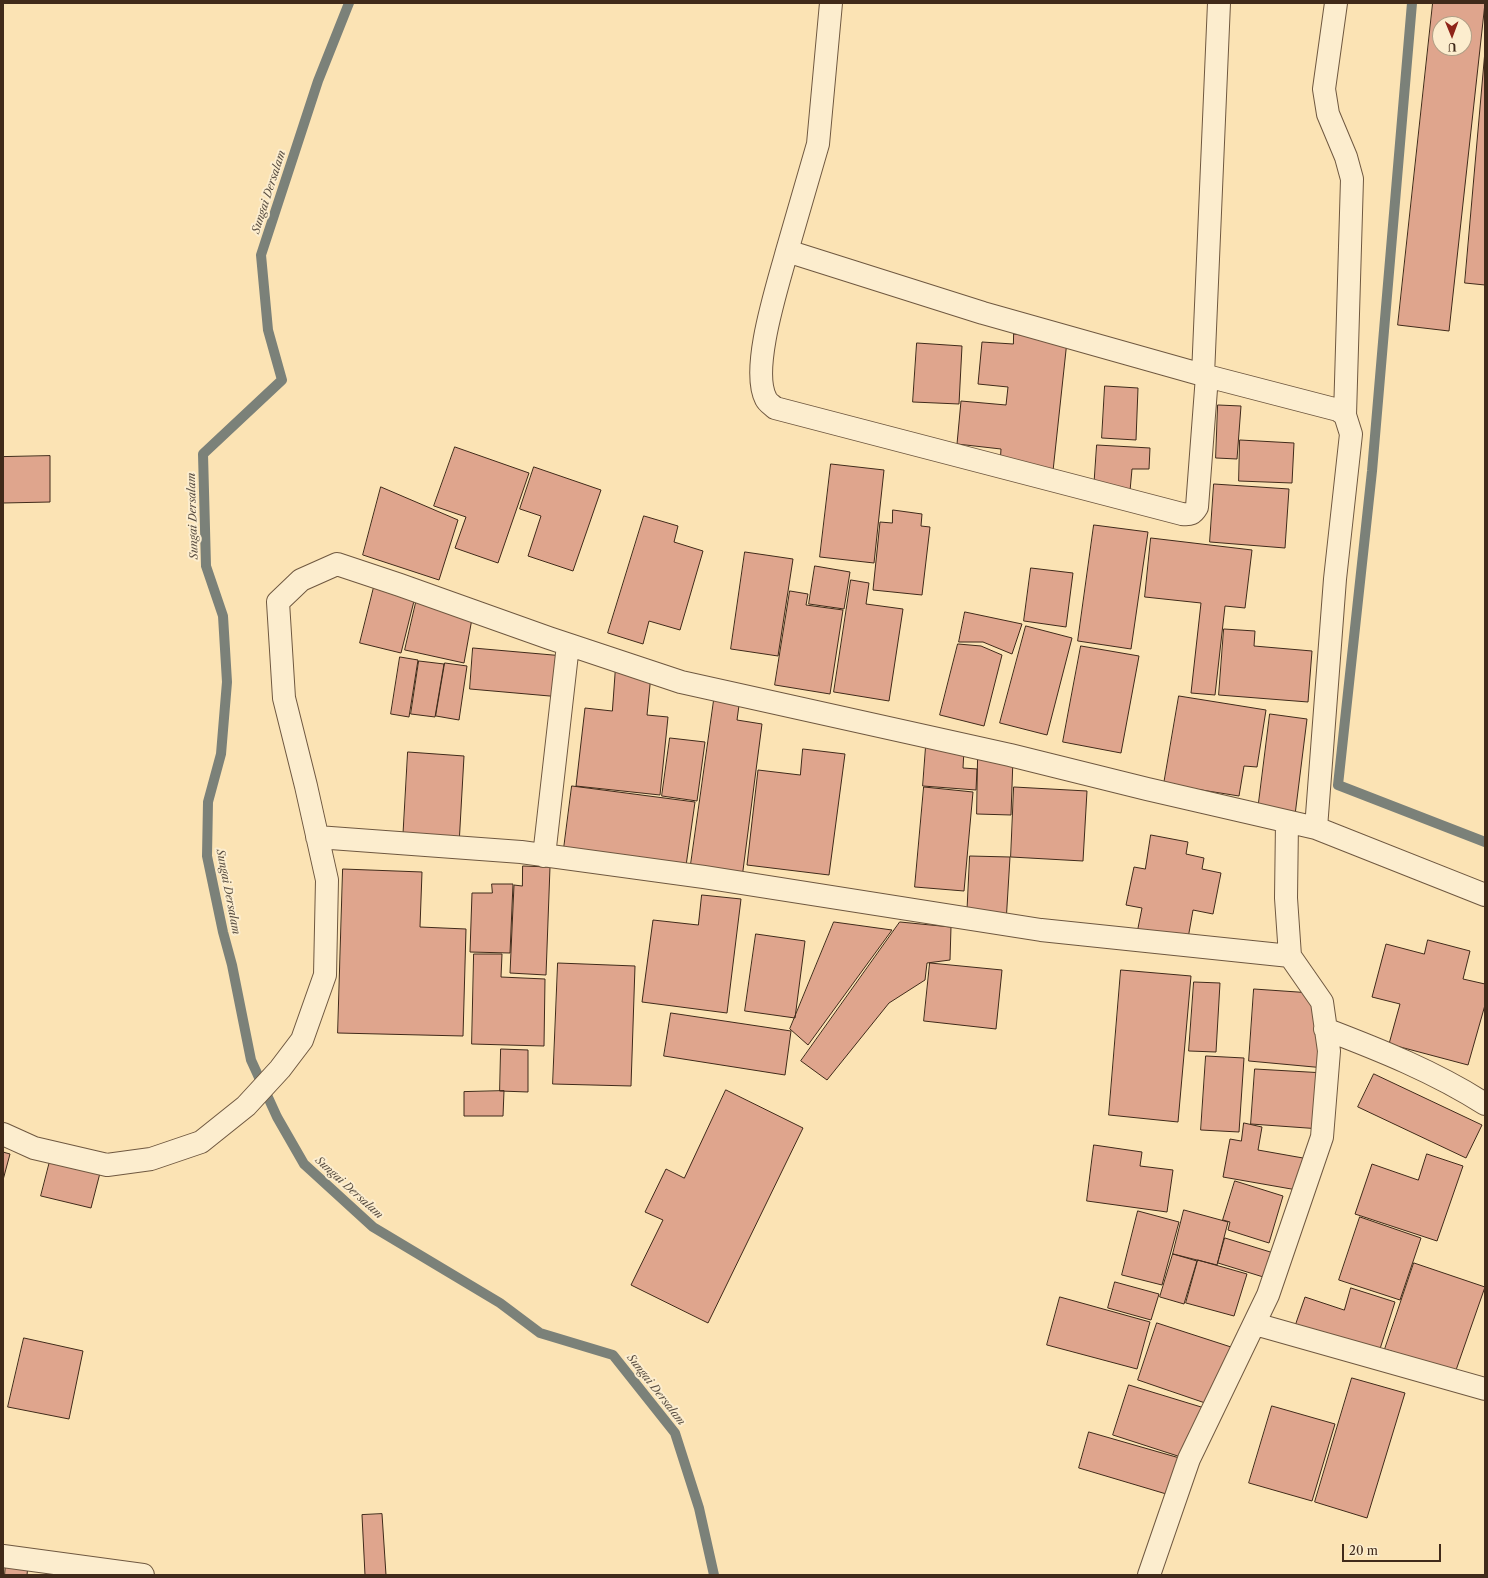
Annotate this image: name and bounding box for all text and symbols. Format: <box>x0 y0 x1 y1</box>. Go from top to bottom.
north arrow <box>1432 16 1472 56</box>
text: U <box>1448 40 1457 54</box>
water label: Sungai Dersalam <box>249 149 289 235</box>
water label: Sungai Dersalam <box>185 472 201 560</box>
water label: Sungai Dersalam <box>213 848 243 936</box>
water label: Sungai Dersalam <box>312 1154 386 1222</box>
water label: Sungai Dersalam <box>624 1352 688 1428</box>
scale bar <box>1344 1536 1443 1562</box>
text: 20 m <box>1349 1543 1378 1558</box>

